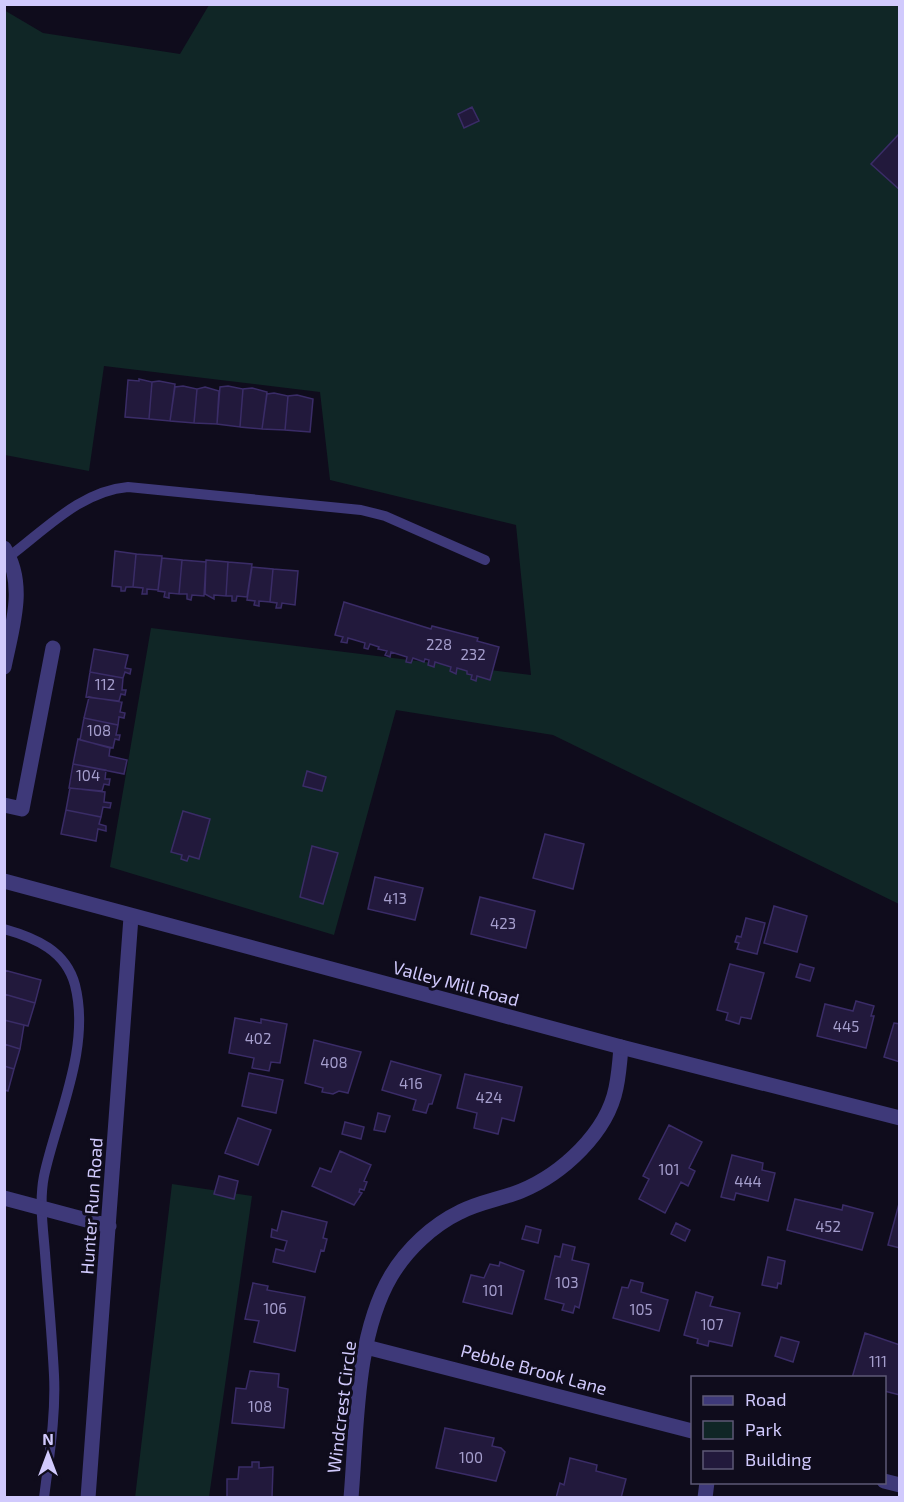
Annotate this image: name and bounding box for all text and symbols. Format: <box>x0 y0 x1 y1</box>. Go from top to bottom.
house number: 228 <box>426 635 452 653</box>
house number: 232 <box>460 645 486 663</box>
house number: 112 <box>95 675 115 693</box>
house number: 108 <box>87 721 111 739</box>
house number: 104 <box>76 766 100 784</box>
house number: 413 <box>383 889 407 907</box>
house number: 423 <box>490 914 516 932</box>
street label: Valley Mill Road <box>390 956 522 1010</box>
house number: 445 <box>833 1017 859 1035</box>
house number: 402 <box>245 1029 271 1047</box>
house number: 408 <box>320 1053 348 1071</box>
house number: 416 <box>399 1074 423 1092</box>
house number: 424 <box>476 1088 502 1106</box>
street label: Hunter Run Road <box>75 1137 107 1275</box>
house number: 101 <box>659 1160 680 1178</box>
house number: 444 <box>734 1172 762 1190</box>
house number: 452 <box>815 1217 841 1235</box>
house number: 103 <box>555 1273 579 1291</box>
house number: 101 <box>483 1281 504 1299</box>
house number: 106 <box>263 1299 287 1317</box>
house number: 105 <box>629 1300 653 1318</box>
house number: 107 <box>701 1315 724 1333</box>
street label: Pebble Brook Lane <box>458 1339 610 1399</box>
street label: Windcrest Circle <box>322 1340 360 1474</box>
house number: 111 <box>869 1352 887 1370</box>
legend <box>691 1376 886 1484</box>
text: Road <box>745 1388 786 1410</box>
house number: 108 <box>248 1397 272 1415</box>
text: Park <box>745 1418 782 1440</box>
north arrow <box>18 1424 78 1484</box>
text: N <box>42 1429 54 1448</box>
house number: 100 <box>459 1448 483 1466</box>
text: Building <box>745 1448 812 1470</box>

